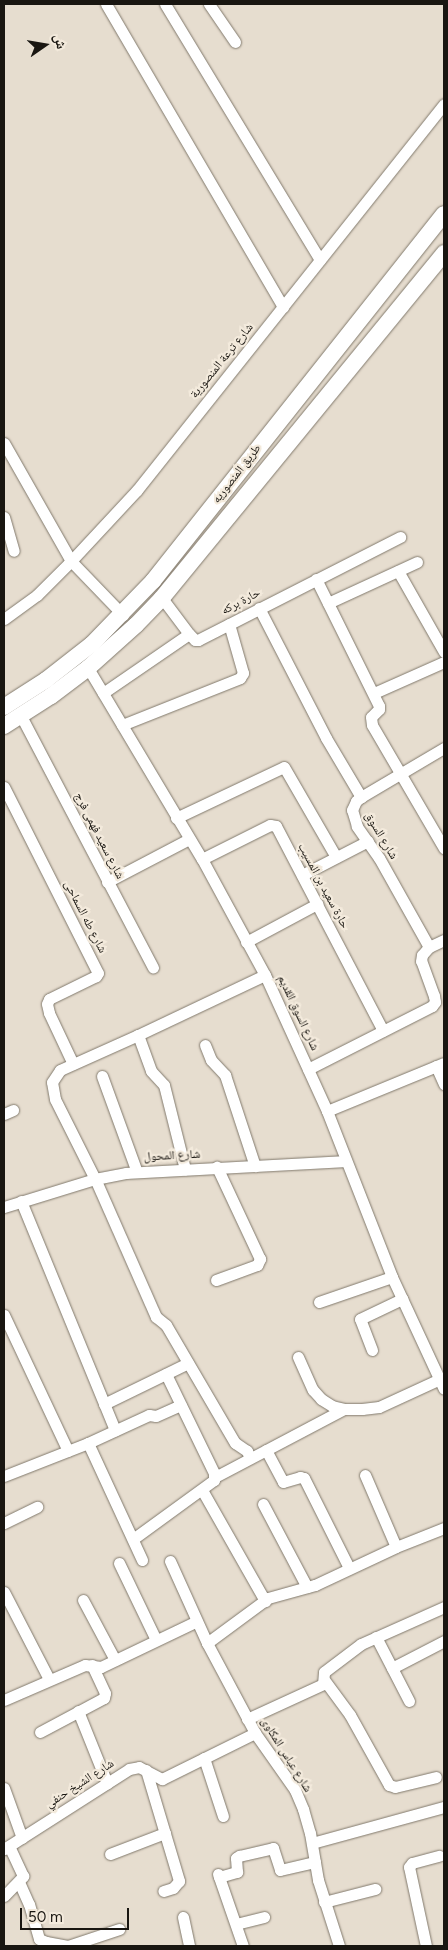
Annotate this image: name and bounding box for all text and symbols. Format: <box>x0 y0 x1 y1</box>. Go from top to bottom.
north arrow <box>20 20 70 70</box>
text: ش <box>50 32 70 51</box>
street label: شارع ترعة المنصورية <box>187 321 257 401</box>
street label: طريق المنصوريه <box>210 442 264 506</box>
street label: حارة بركه <box>219 586 263 618</box>
street label: شارع سعيد فهمى فرج <box>71 790 127 882</box>
street label: شارع السوق <box>361 810 401 862</box>
street label: حارة سعيد بن المسيب <box>294 841 352 931</box>
street label: شارع طه السماحى <box>61 878 109 956</box>
street label: شارع السوق القديم <box>274 973 322 1053</box>
street label: شارع المحول <box>143 1147 201 1165</box>
street label: شارع عباس المكاوى <box>257 1715 315 1795</box>
street label: شارع الشيخ حنفي <box>43 1757 117 1811</box>
scale bar <box>22 1898 131 1930</box>
text: 50 m <box>28 1908 63 1926</box>

